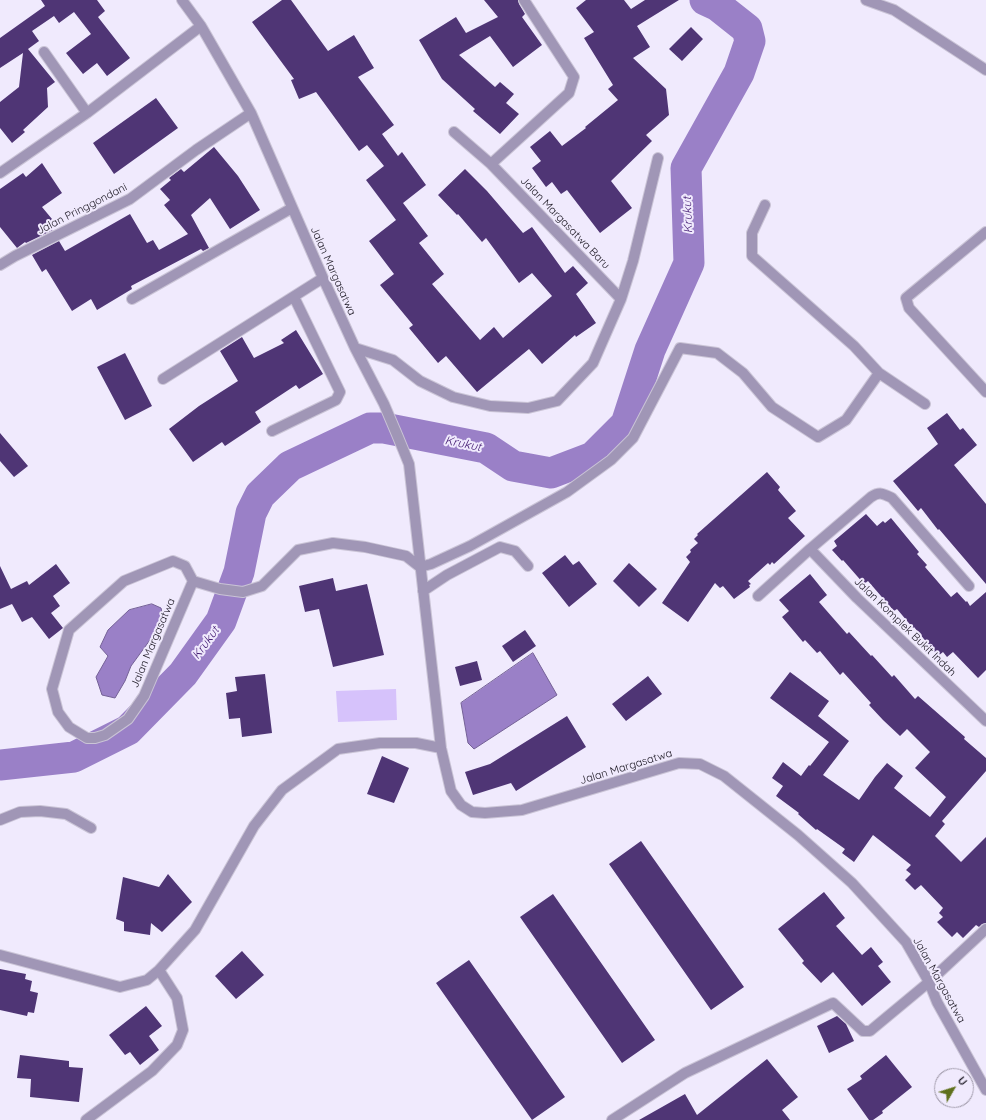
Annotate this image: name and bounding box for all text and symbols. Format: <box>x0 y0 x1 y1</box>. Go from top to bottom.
street label: Jalan Margasatwa Baru <box>517 174 613 272</box>
street label: Jalan Pringgondani <box>35 181 129 237</box>
water label: Krukut <box>680 196 696 234</box>
street label: Jalan Margasatwa <box>307 225 359 317</box>
water label: Krukut <box>444 433 482 455</box>
street label: Jalan Komplek Bukit Indah <box>851 575 959 679</box>
street label: Jalan Margasatwa <box>128 596 178 690</box>
water label: Krukut <box>189 624 223 662</box>
street label: Jalan Margasatwa <box>578 747 674 787</box>
street label: Jalan Margasatwa <box>910 935 968 1025</box>
north arrow <box>934 1068 974 1108</box>
text: U <box>955 1074 970 1088</box>

